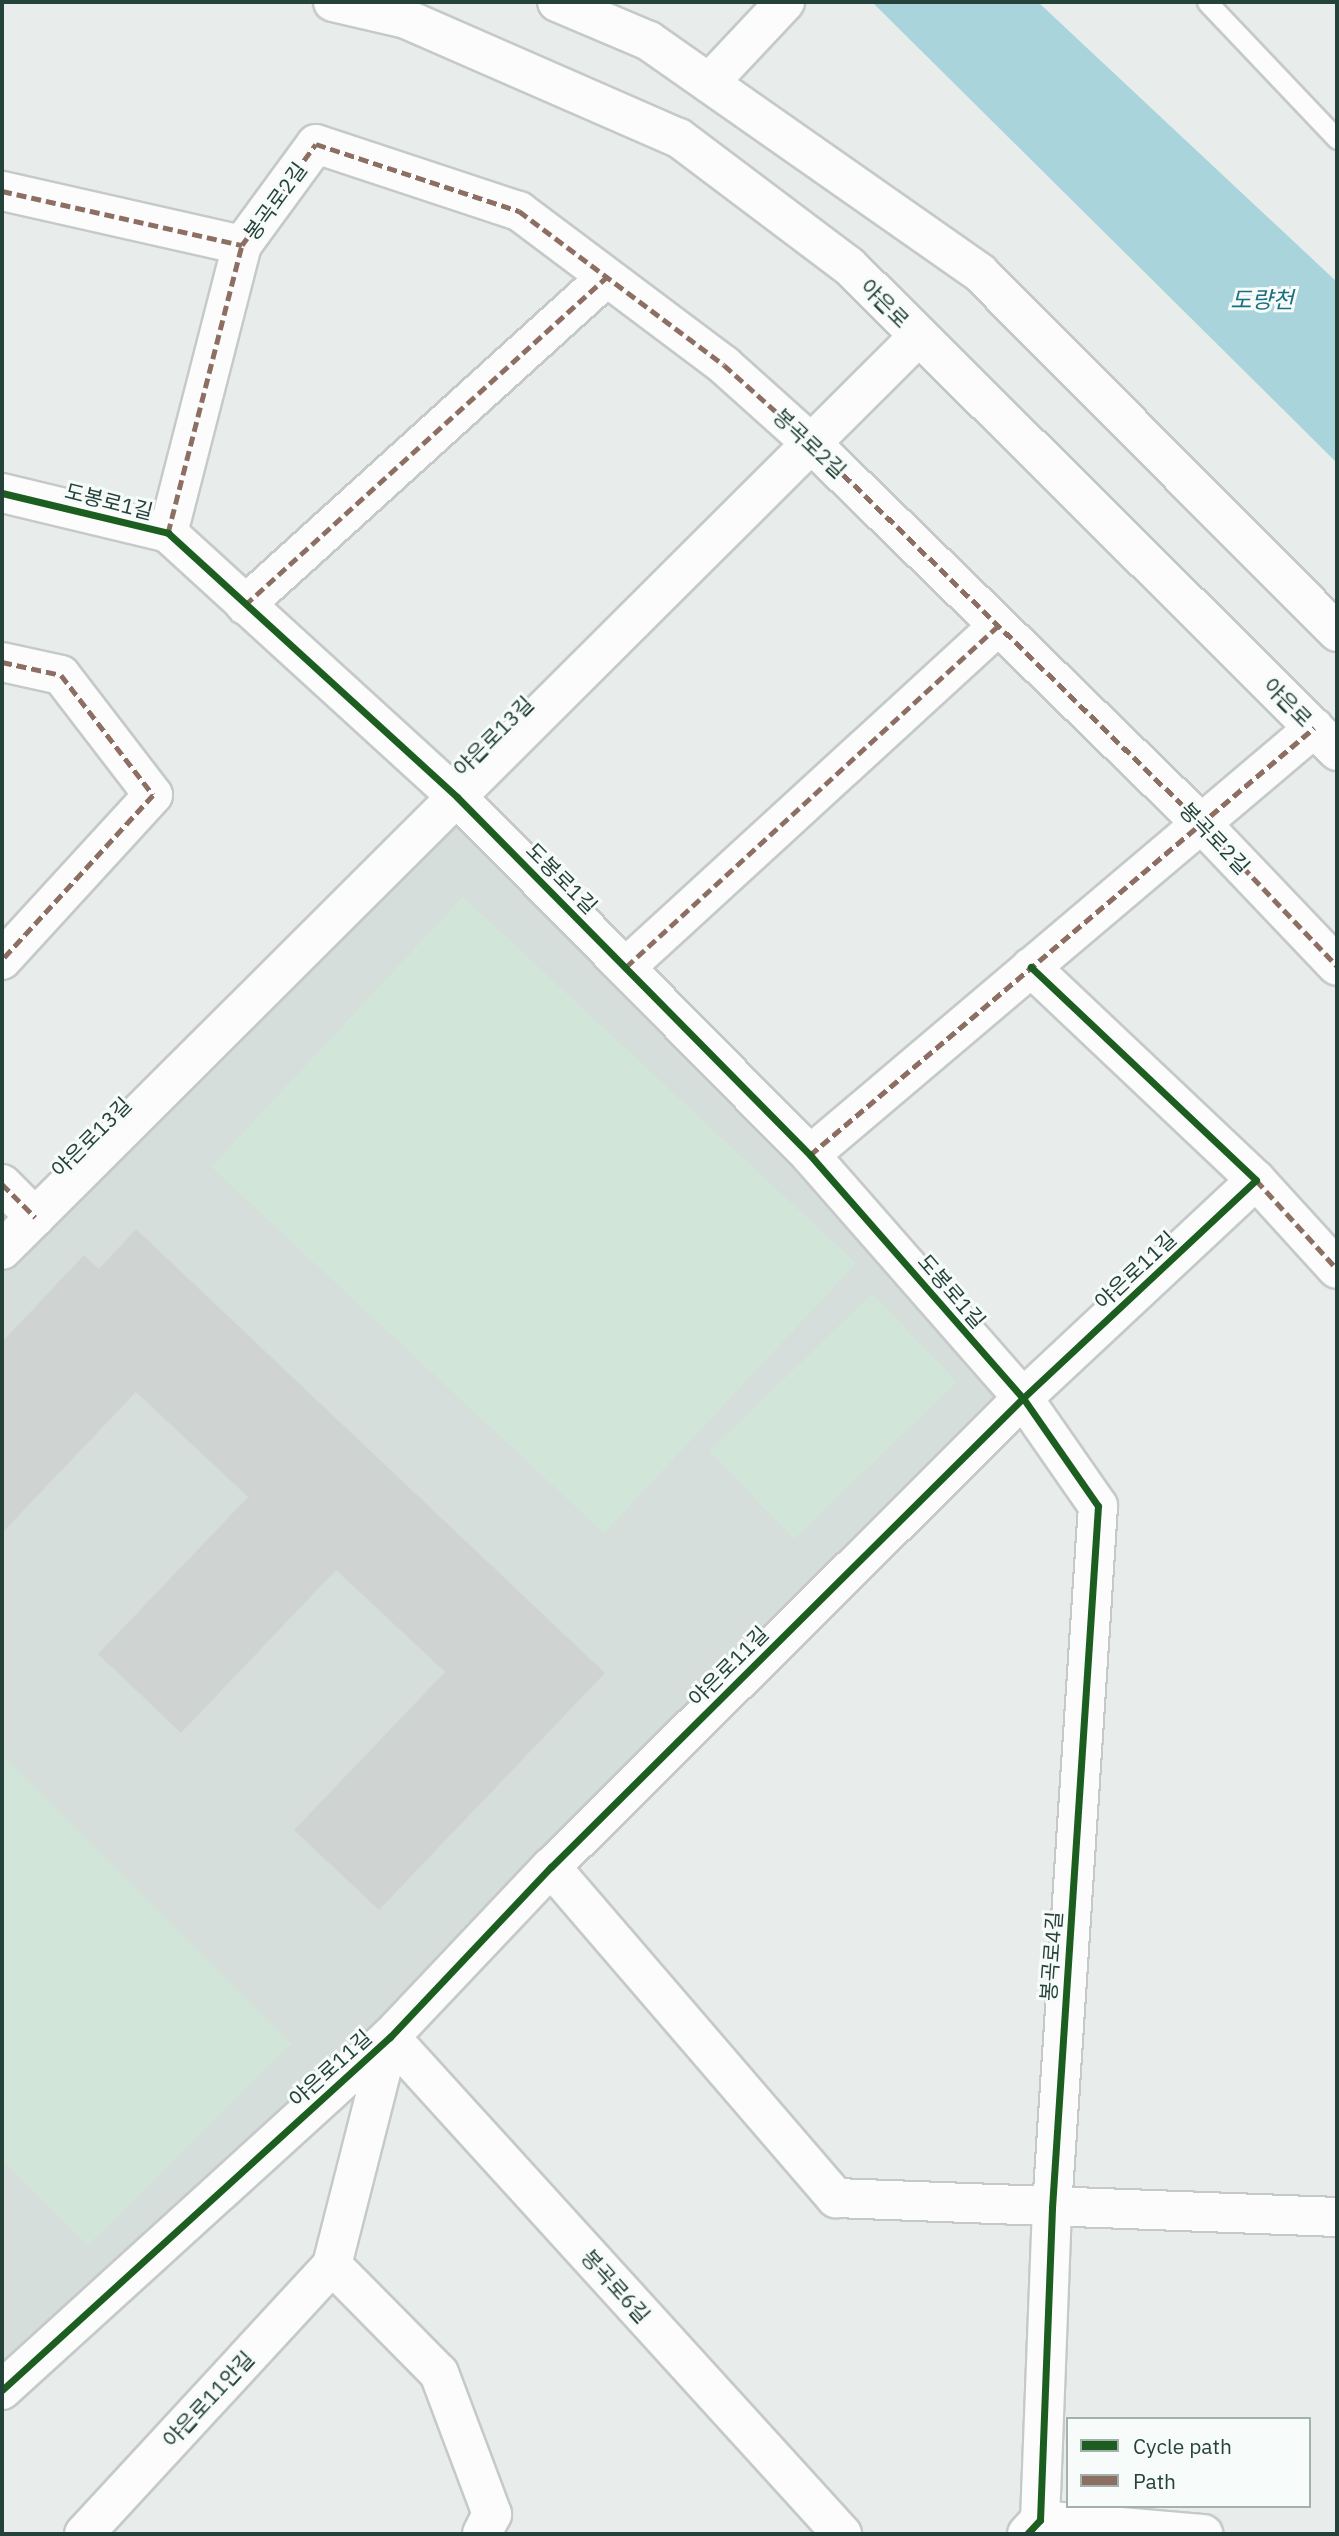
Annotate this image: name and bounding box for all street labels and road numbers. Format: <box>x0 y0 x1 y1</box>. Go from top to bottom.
street label: 봉곡로2길 <box>238 157 312 245</box>
street label: 야은로 <box>856 274 914 332</box>
street label: 봉곡로2길 <box>769 403 851 483</box>
street label: 도봉로1길 <box>62 478 156 524</box>
street label: 야은로 <box>1259 673 1317 731</box>
street label: 야은로13길 <box>448 691 538 781</box>
street label: 봉곡로2길 <box>1175 797 1255 879</box>
street label: 도봉로1길 <box>521 837 603 919</box>
street label: 야은로13길 <box>46 1092 136 1182</box>
street label: 야은로11길 <box>1089 1226 1181 1314</box>
street label: 도봉로1길 <box>913 1249 991 1333</box>
street label: 야은로11길 <box>683 1621 773 1711</box>
street label: 봉곡로4길 <box>1035 1910 1067 2002</box>
street label: 야은로11길 <box>283 2024 377 2112</box>
street label: 봉곡로6길 <box>577 2244 655 2328</box>
street label: 야은로11안길 <box>157 2346 259 2452</box>

